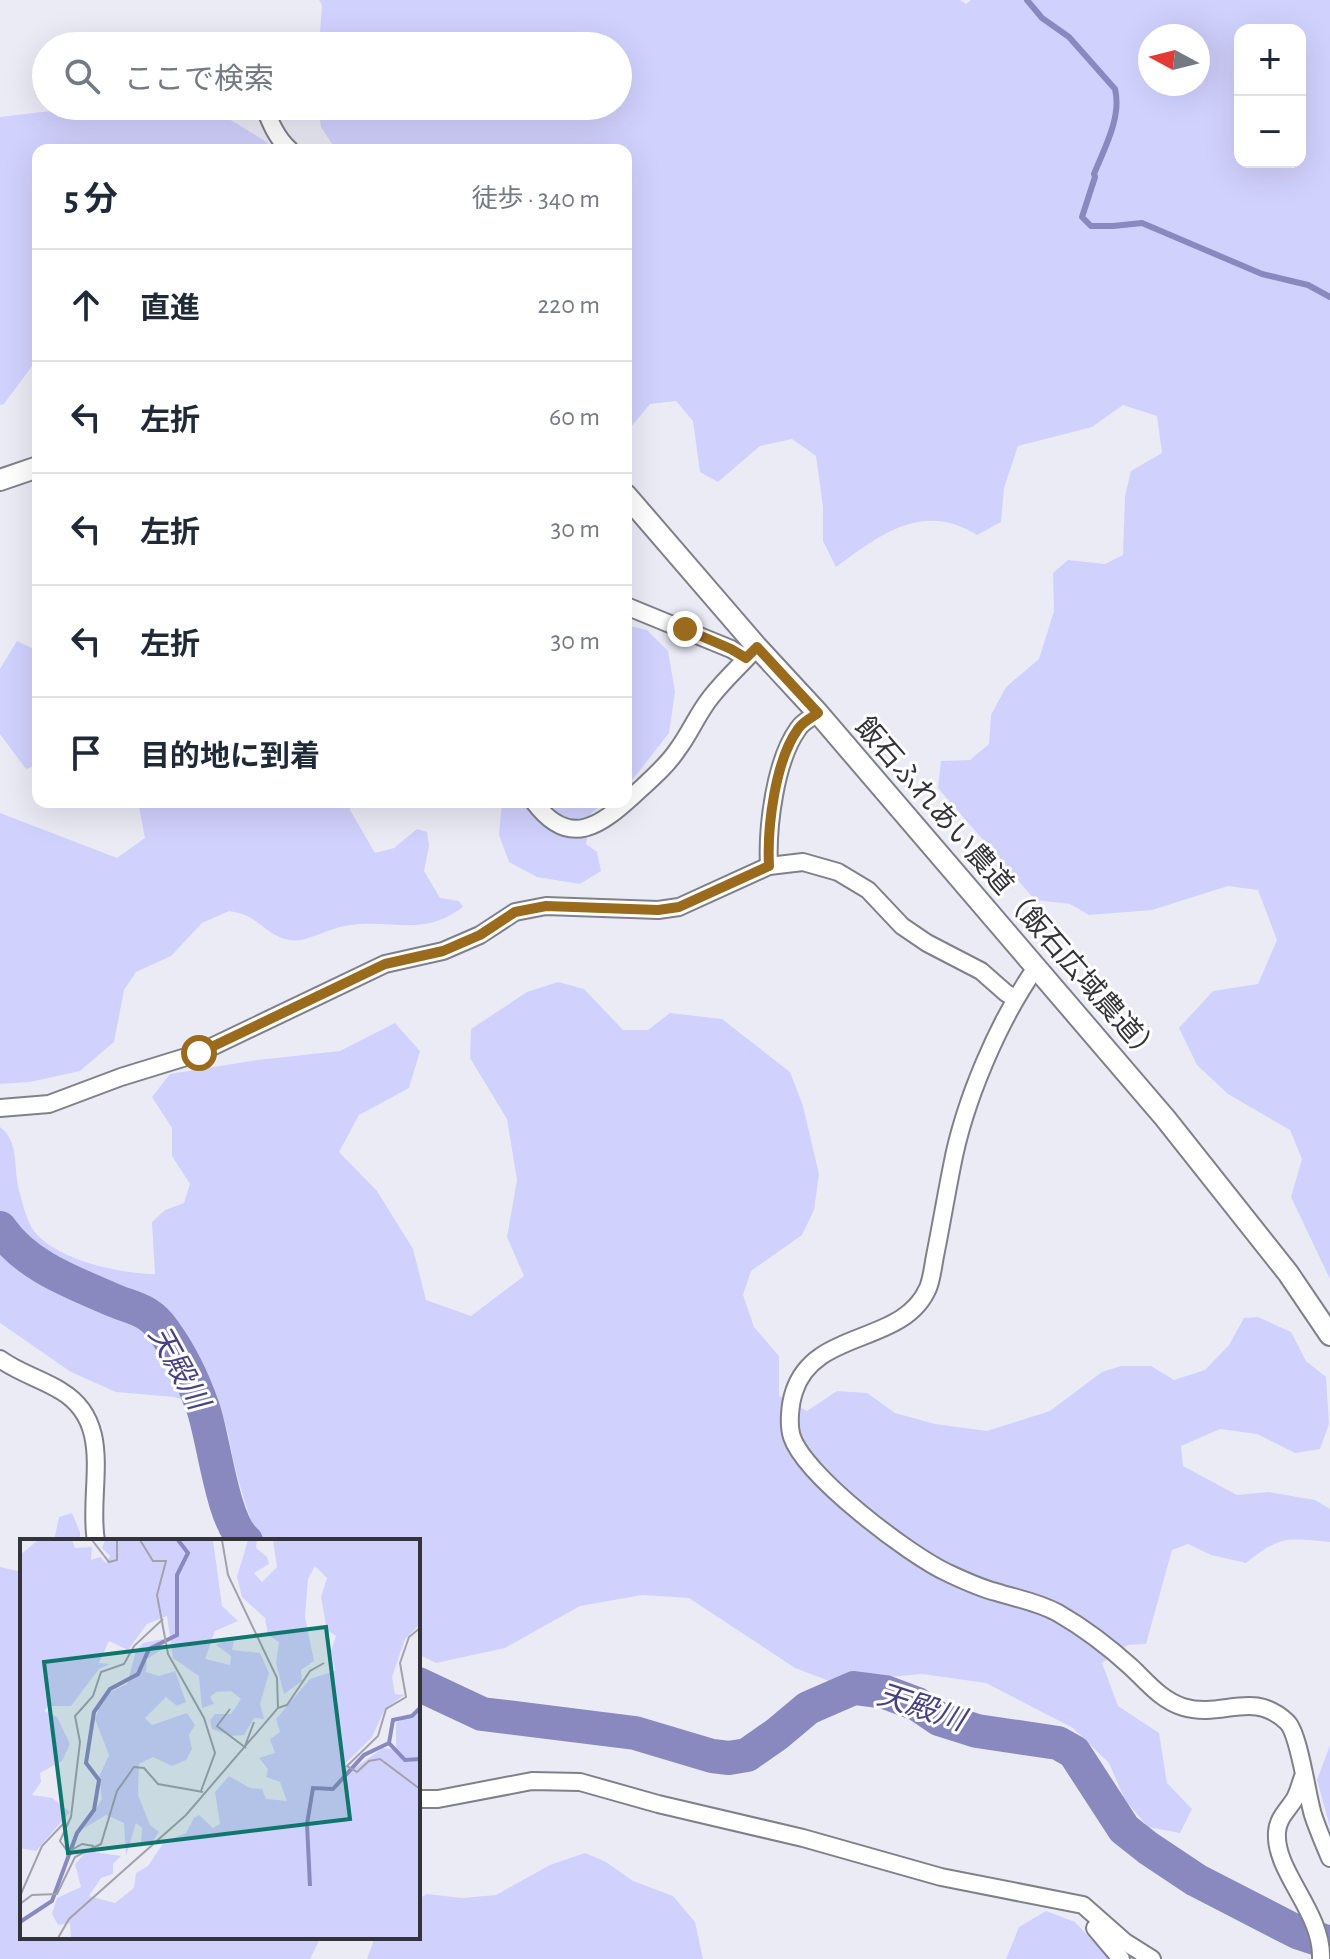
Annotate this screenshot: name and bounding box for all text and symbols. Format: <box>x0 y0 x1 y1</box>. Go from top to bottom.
north arrow <box>1138 24 1210 96</box>
map controls <box>1234 24 1306 168</box>
button: + <box>1234 24 1306 96</box>
search box <box>32 32 632 120</box>
icon: search <box>60 54 104 98</box>
text: ここで検索 <box>124 65 274 95</box>
button: − <box>1234 96 1306 168</box>
text: 5 分 <box>64 183 118 217</box>
text: 徒歩 · 340 m <box>471 186 600 212</box>
icon: ahead <box>64 283 108 327</box>
text: 220 m <box>538 292 600 318</box>
text: 直進 <box>140 294 200 324</box>
icon: left <box>64 395 108 439</box>
text: 60 m <box>549 404 600 430</box>
text: 左折 <box>140 406 200 436</box>
icon: left <box>64 507 108 551</box>
text: 30 m <box>550 516 600 542</box>
text: 左折 <box>140 518 200 548</box>
route end <box>667 611 703 647</box>
icon: left <box>64 619 108 663</box>
text: 30 m <box>550 628 600 654</box>
text: 左折 <box>140 630 200 660</box>
street label: 飯石ふれあい農道（飯石広域農道） <box>849 711 1166 1069</box>
icon: arrive <box>64 731 108 775</box>
text: 目的地に到着 <box>140 742 320 772</box>
route start <box>181 1035 217 1071</box>
water label: 天殿川 <box>143 1321 214 1417</box>
inset map <box>20 1539 420 1939</box>
water label: 天殿川 <box>874 1680 971 1737</box>

